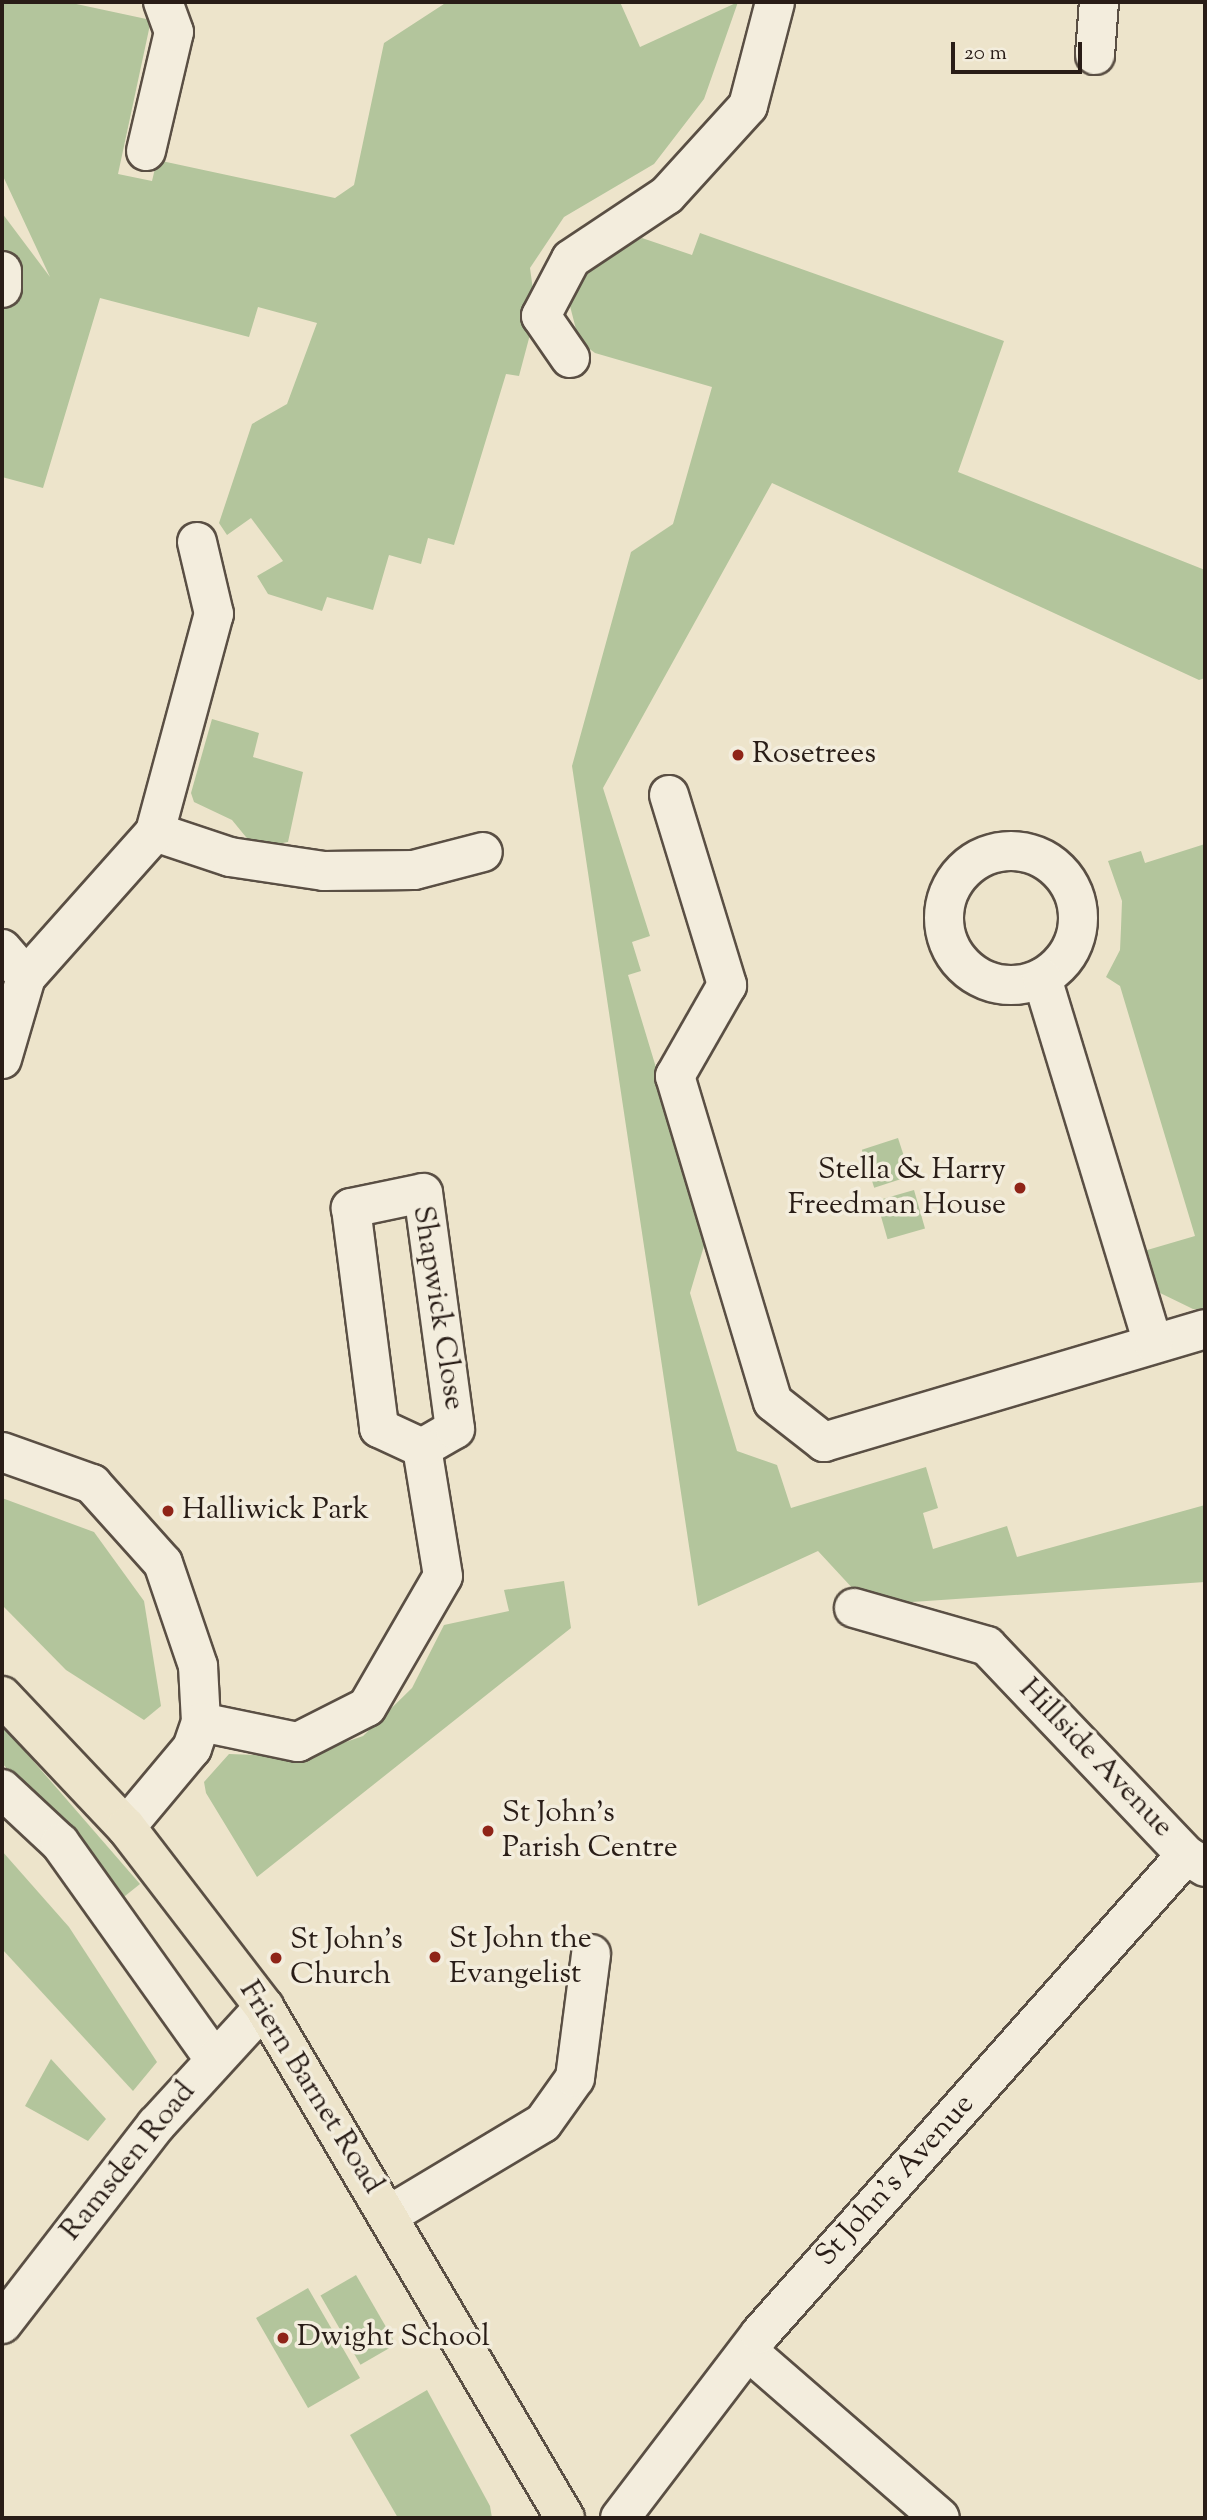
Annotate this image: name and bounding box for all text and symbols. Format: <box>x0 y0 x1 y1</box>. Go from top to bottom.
scale bar <box>955 28 1086 72</box>
text: 20 m <box>964 39 1007 69</box>
place label: Rosetrees <box>752 737 876 773</box>
marker: Rosetrees <box>730 747 746 763</box>
place label: Stella & Harry Freedman House <box>788 1153 1006 1224</box>
marker: Stella & Harry Freedman House <box>1012 1180 1028 1196</box>
street label: Shapwick Close <box>403 1203 471 1413</box>
place label: Halliwick Park <box>182 1493 369 1529</box>
marker: Halliwick Park <box>160 1503 176 1519</box>
street label: Hillside Avenue <box>1010 1672 1180 1846</box>
place label: St John's Parish Centre <box>502 1796 678 1867</box>
marker: St John's Parish Centre <box>480 1823 496 1839</box>
place label: St John the Evangelist <box>449 1922 592 1993</box>
place label: St John's Church <box>290 1923 403 1994</box>
marker: St John the Evangelist <box>427 1949 443 1965</box>
marker: St John's Church <box>268 1950 284 1966</box>
street label: Friern Barnet Road <box>230 1975 390 2201</box>
street label: Ramsden Road <box>54 2075 204 2249</box>
street label: St John's Avenue <box>809 2087 983 2275</box>
place label: Dwight School <box>297 2320 490 2356</box>
marker: Dwight School <box>275 2330 291 2346</box>

